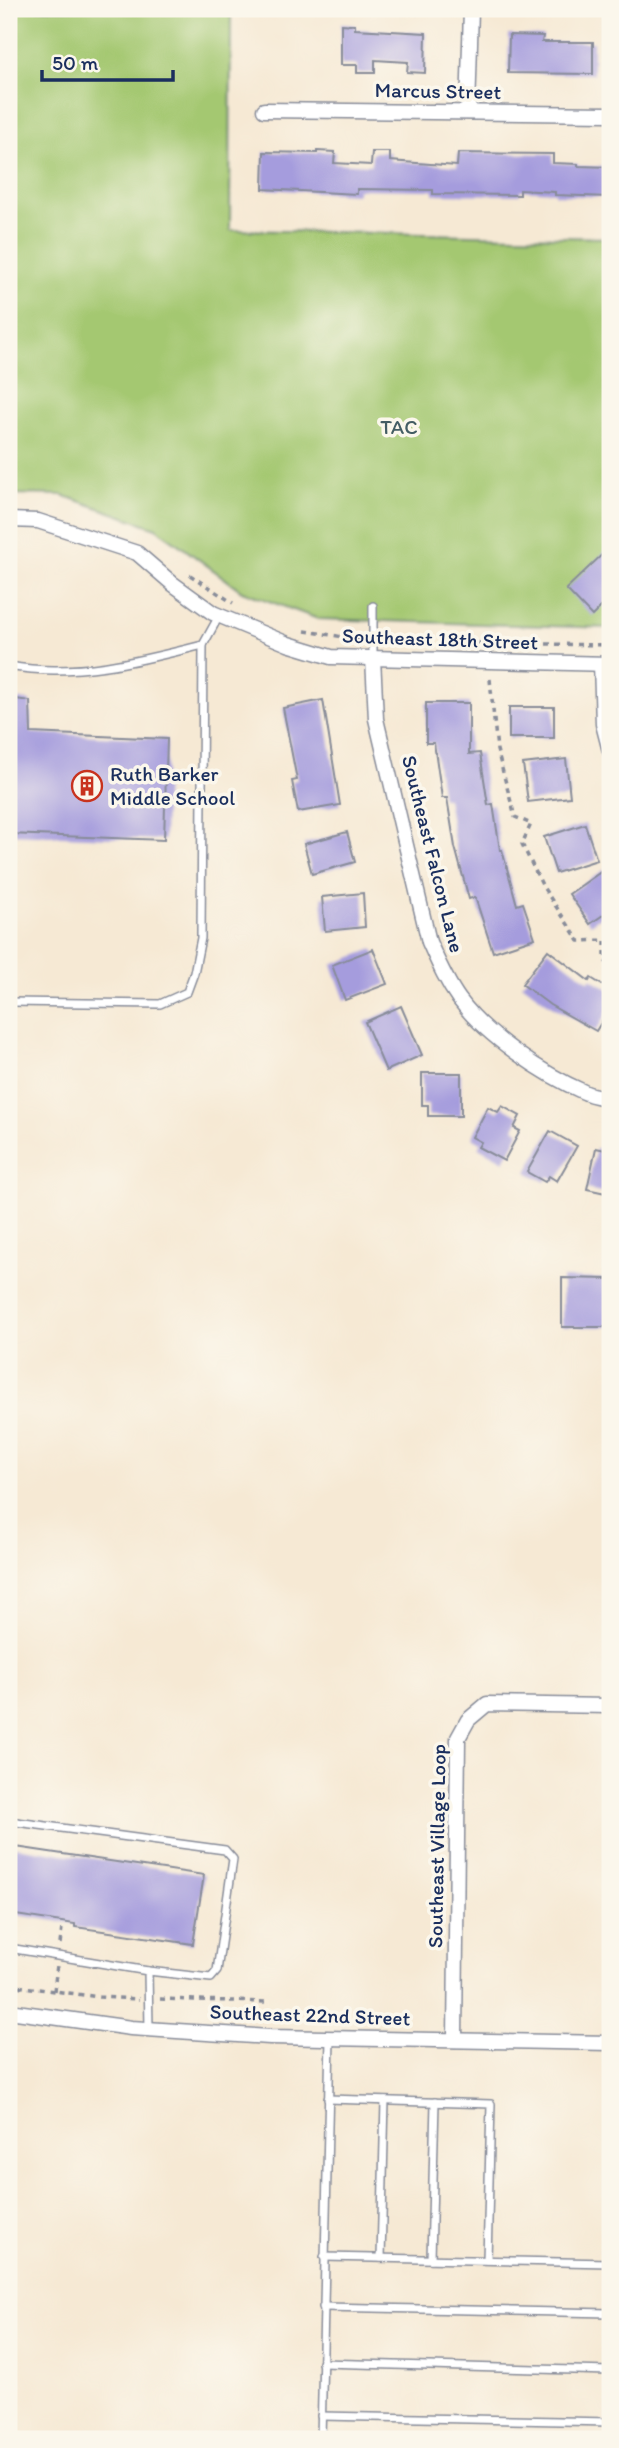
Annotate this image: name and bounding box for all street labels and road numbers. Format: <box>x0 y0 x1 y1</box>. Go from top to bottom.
street label: Marcus Street <box>374 77 502 104</box>
street label: Southeast 18th Street <box>341 623 539 654</box>
street label: Southeast Falcon Lane <box>397 753 470 955</box>
street label: Southeast Village Loop <box>422 1744 451 1948</box>
street label: Southeast 22nd Street <box>209 1999 411 2030</box>

